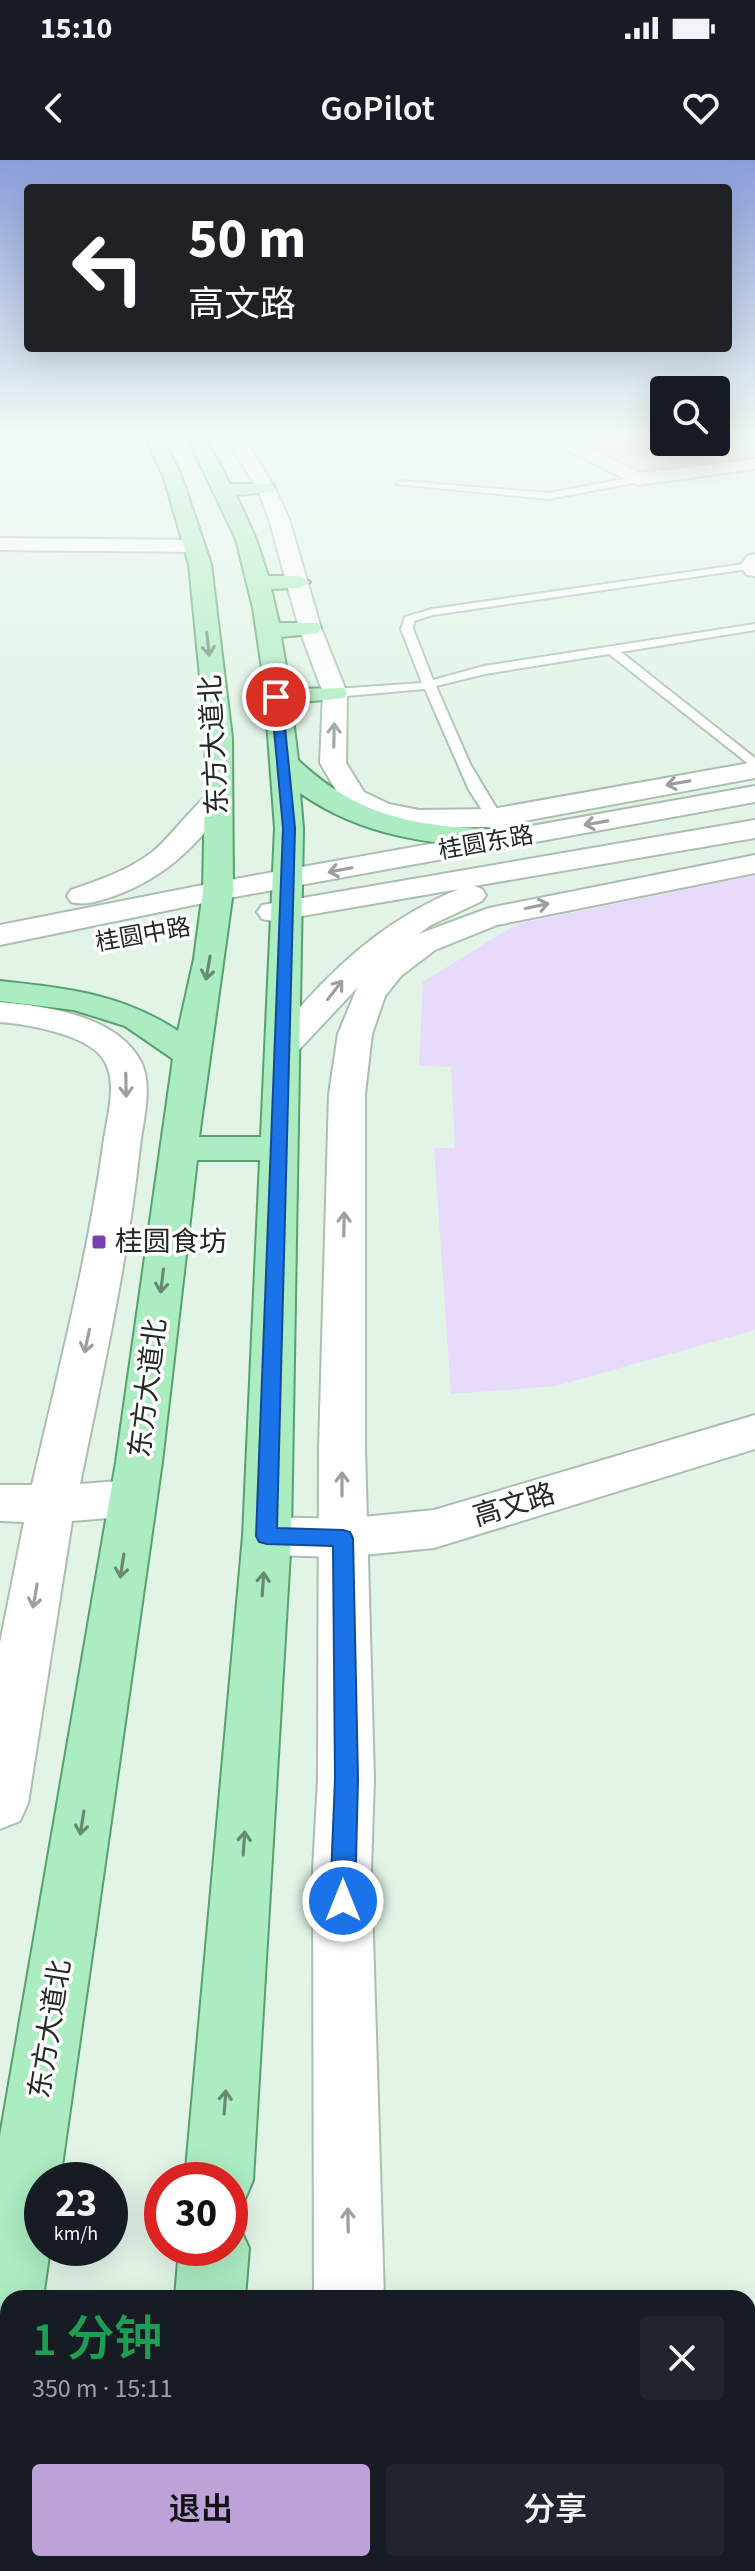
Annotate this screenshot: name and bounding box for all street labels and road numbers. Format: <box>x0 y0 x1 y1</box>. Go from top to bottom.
street label: 东方大道北 <box>190 674 238 816</box>
street label: 桂圆东路 <box>436 817 536 869</box>
street label: 桂圆中路 <box>93 909 193 961</box>
street label: 东方大道北 <box>120 1316 176 1460</box>
street label: 高文路 <box>468 1474 560 1536</box>
street label: 东方大道北 <box>19 1957 81 2101</box>

